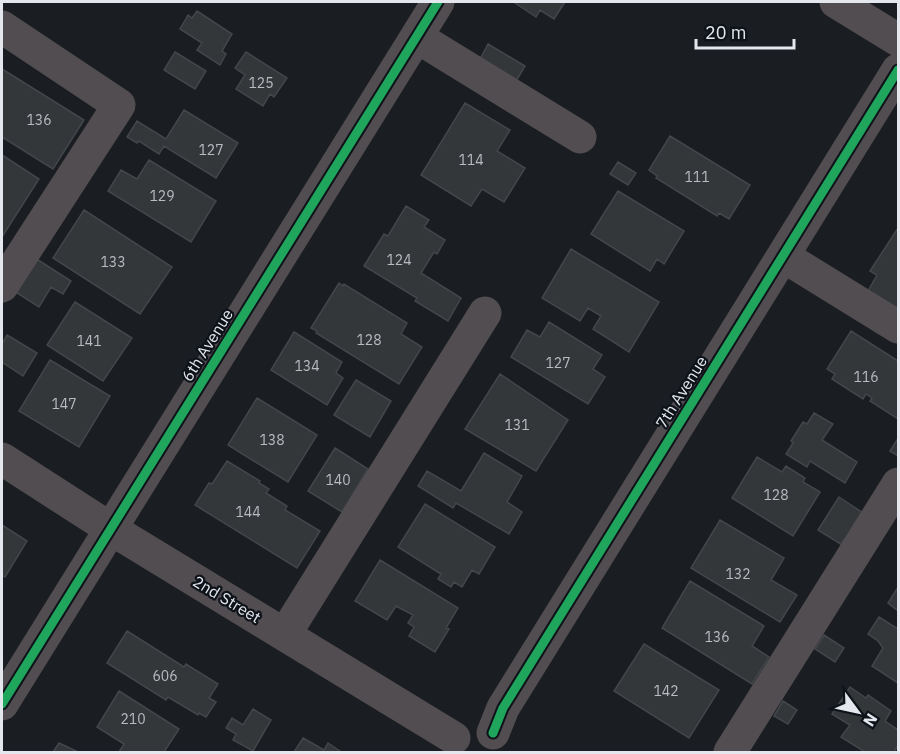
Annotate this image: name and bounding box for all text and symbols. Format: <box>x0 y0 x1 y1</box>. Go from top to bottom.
scale bar <box>696 12 794 50</box>
text: 20 m <box>705 21 747 44</box>
house number: 125 <box>248 74 274 92</box>
house number: 136 <box>26 111 52 129</box>
house number: 127 <box>198 141 224 159</box>
house number: 114 <box>458 151 484 169</box>
house number: 111 <box>684 168 710 186</box>
house number: 129 <box>149 187 175 205</box>
house number: 124 <box>386 251 412 269</box>
house number: 133 <box>100 253 126 271</box>
street label: 6th Avenue <box>177 305 237 385</box>
house number: 128 <box>356 331 382 349</box>
house number: 141 <box>76 332 102 350</box>
street label: 7th Avenue <box>651 352 711 432</box>
house number: 127 <box>545 354 571 372</box>
house number: 134 <box>294 357 320 375</box>
house number: 116 <box>853 368 879 386</box>
house number: 147 <box>51 395 77 413</box>
house number: 131 <box>504 416 530 434</box>
house number: 138 <box>259 431 285 449</box>
house number: 140 <box>325 471 351 489</box>
house number: 128 <box>763 486 789 504</box>
house number: 144 <box>235 503 261 521</box>
house number: 132 <box>725 565 751 583</box>
street label: 2nd Street <box>189 571 265 627</box>
house number: 136 <box>704 628 730 646</box>
house number: 606 <box>152 667 178 685</box>
house number: 142 <box>653 682 679 700</box>
north arrow <box>828 682 888 742</box>
house number: 210 <box>120 710 146 728</box>
text: N <box>859 710 882 730</box>

